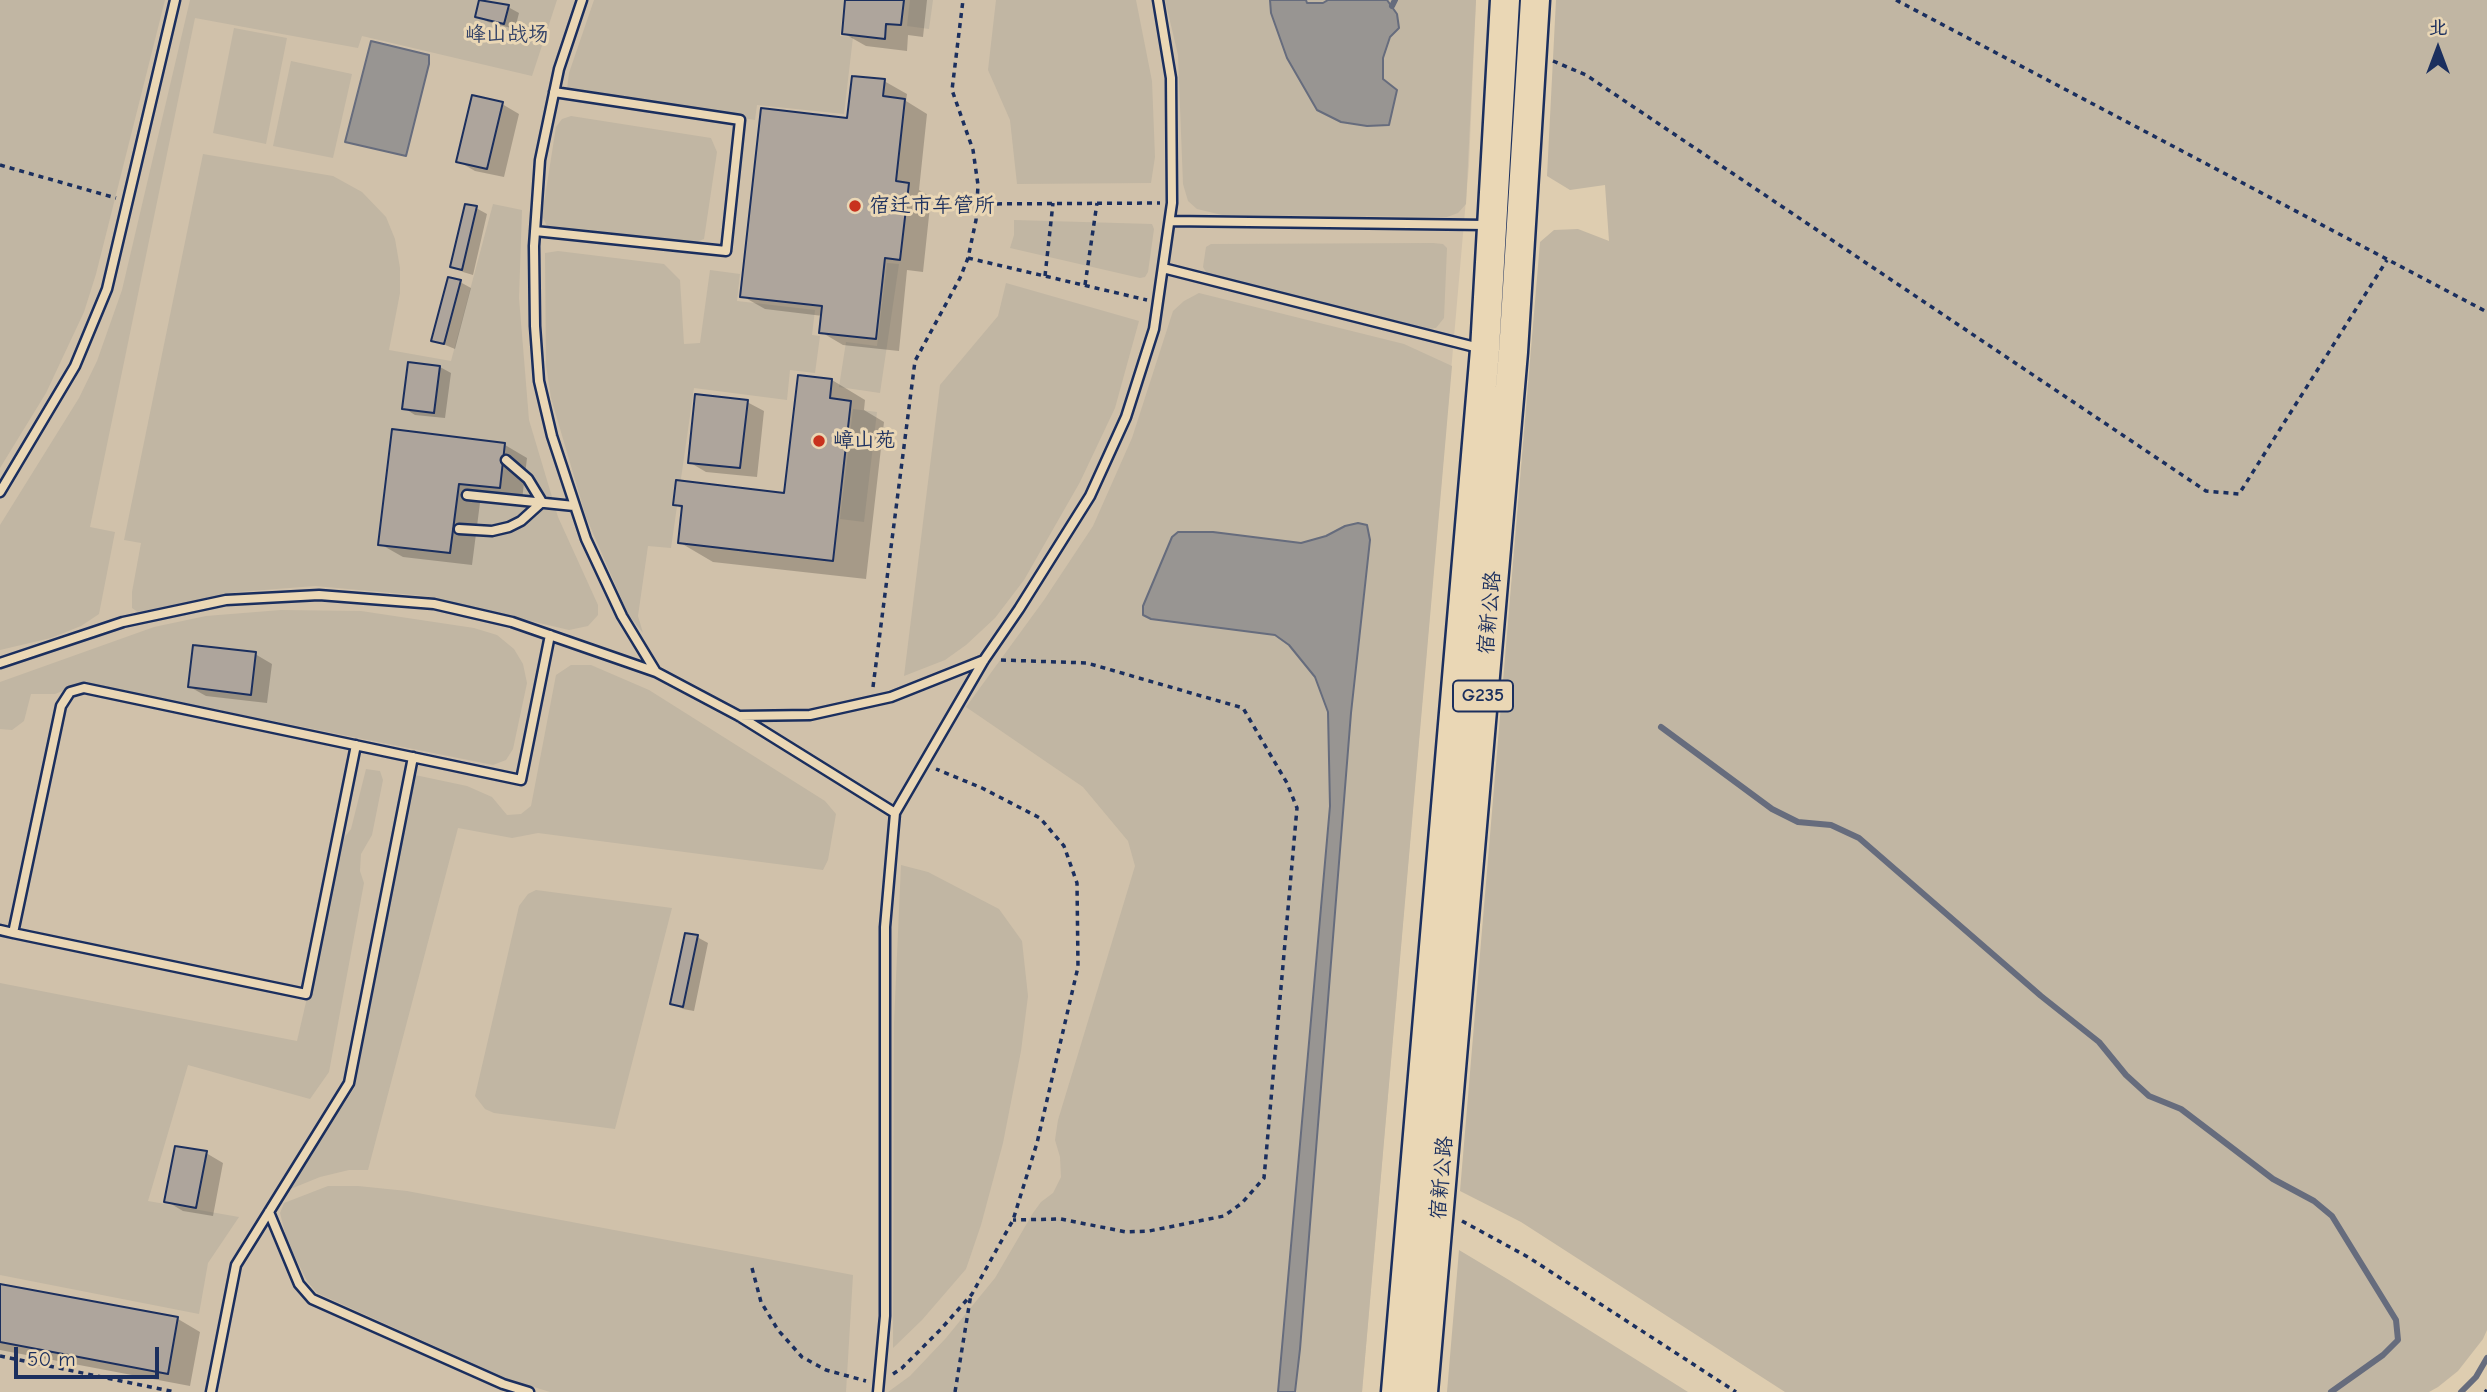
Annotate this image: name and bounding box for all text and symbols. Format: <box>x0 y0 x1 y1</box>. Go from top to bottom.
north arrow <box>2403 14 2473 84</box>
text: 北 <box>2428 17 2448 39</box>
park label: 峰山战场 <box>465 22 549 48</box>
place label: 宿迁市车管所 <box>869 193 995 219</box>
marker: 宿迁市车管所 <box>847 198 863 214</box>
place label: 嶂山苑 <box>833 428 896 454</box>
marker: 嶂山苑 <box>811 433 827 449</box>
street label: 宿新公路 <box>1474 570 1506 656</box>
road number: G235 <box>1453 680 1513 712</box>
street label: 宿新公路 <box>1426 1135 1458 1221</box>
scale bar <box>18 1332 163 1376</box>
text: 50 m <box>27 1347 76 1371</box>

